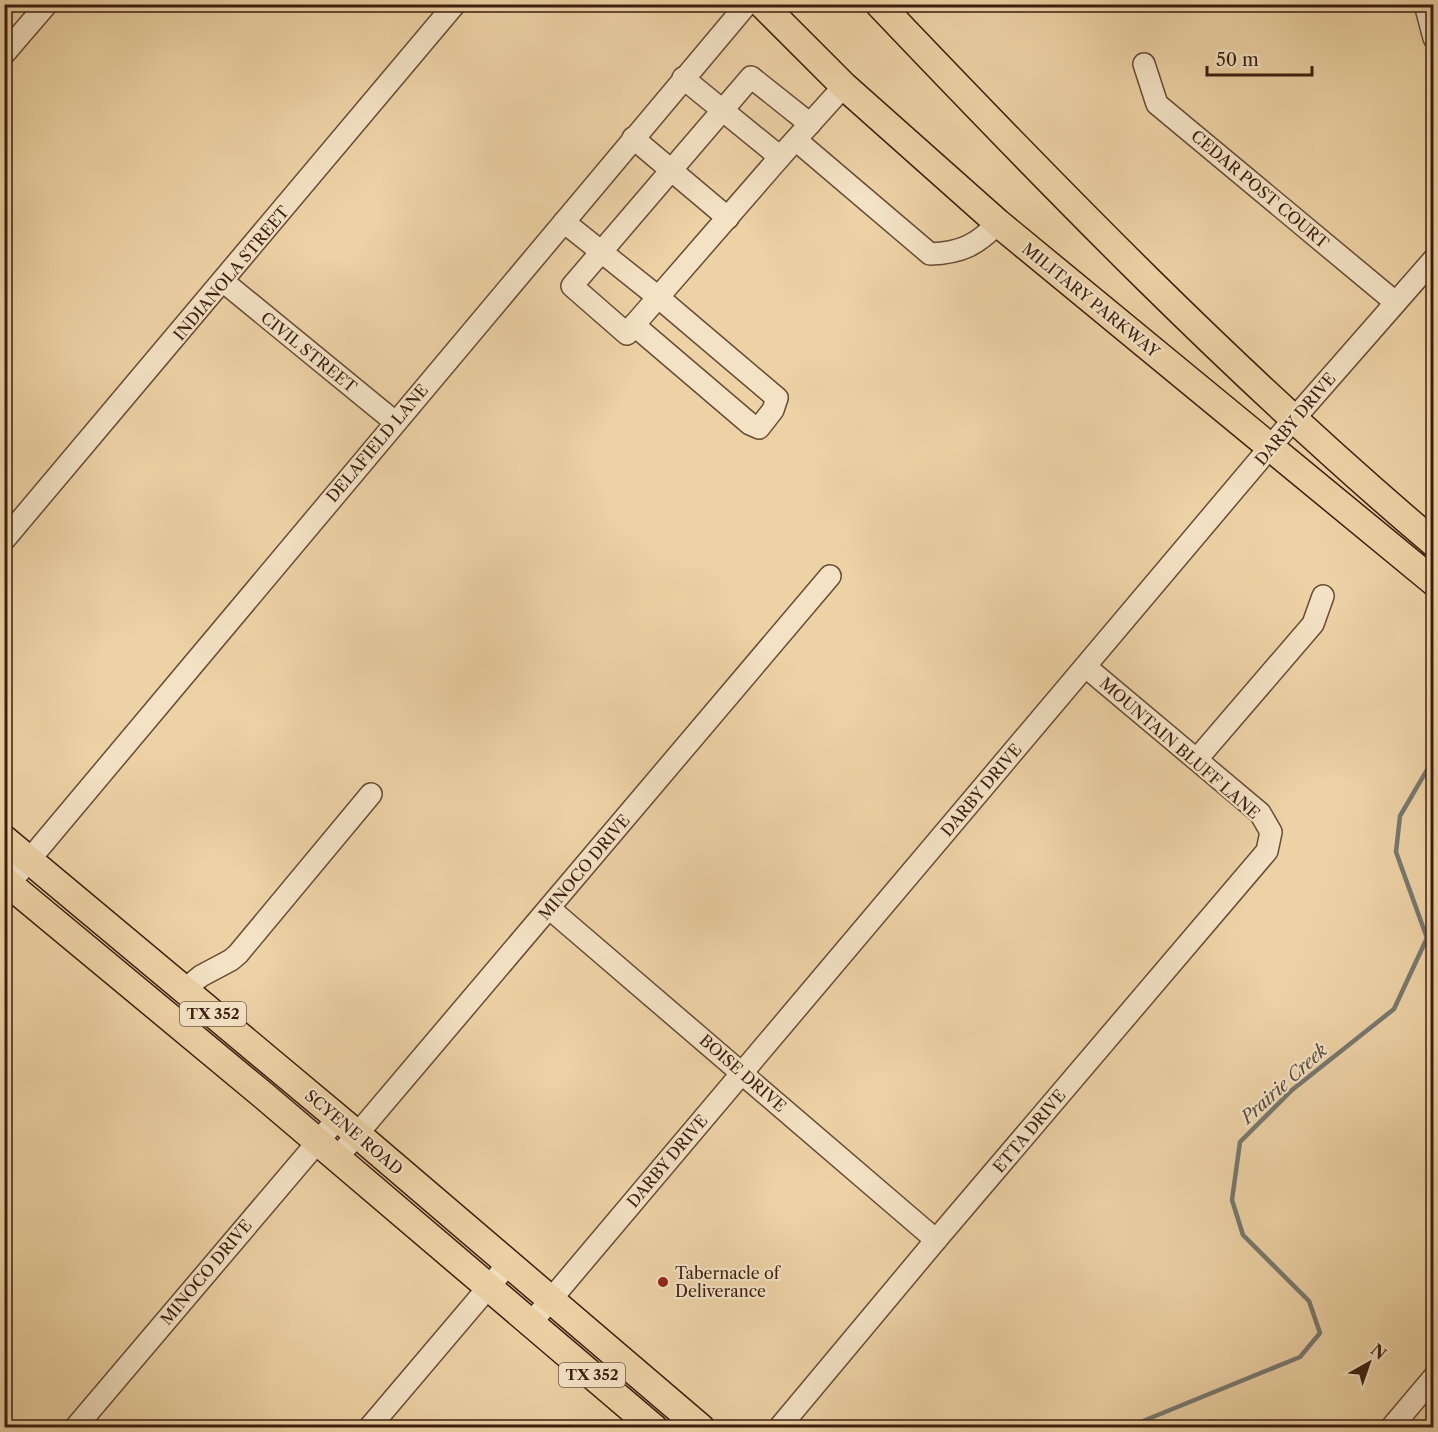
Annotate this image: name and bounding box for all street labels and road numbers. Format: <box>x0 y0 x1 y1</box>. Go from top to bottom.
street label: CEDAR POST COURT <box>1187 126 1333 252</box>
street label: INDIANOLA STREET <box>169 202 293 344</box>
street label: MILITARY PARKWAY <box>1018 238 1164 362</box>
street label: CIVIL STREET <box>257 307 361 397</box>
street label: DARBY DRIVE <box>1250 369 1340 469</box>
street label: DELAFIELD LANE <box>322 380 432 506</box>
street label: MOUNTAIN BLUFF LANE <box>1096 673 1264 823</box>
street label: DARBY DRIVE <box>936 740 1026 840</box>
street label: MINOCO DRIVE <box>534 810 634 924</box>
road number: TX 352 <box>180 1002 246 1026</box>
street label: BOISE DRIVE <box>696 1030 790 1116</box>
street label: SCYENE ROAD <box>301 1085 407 1179</box>
street label: ETTA DRIVE <box>988 1085 1070 1177</box>
street label: DARBY DRIVE <box>622 1111 712 1211</box>
street label: MINOCO DRIVE <box>156 1215 256 1329</box>
road number: TX 352 <box>559 1363 625 1387</box>

